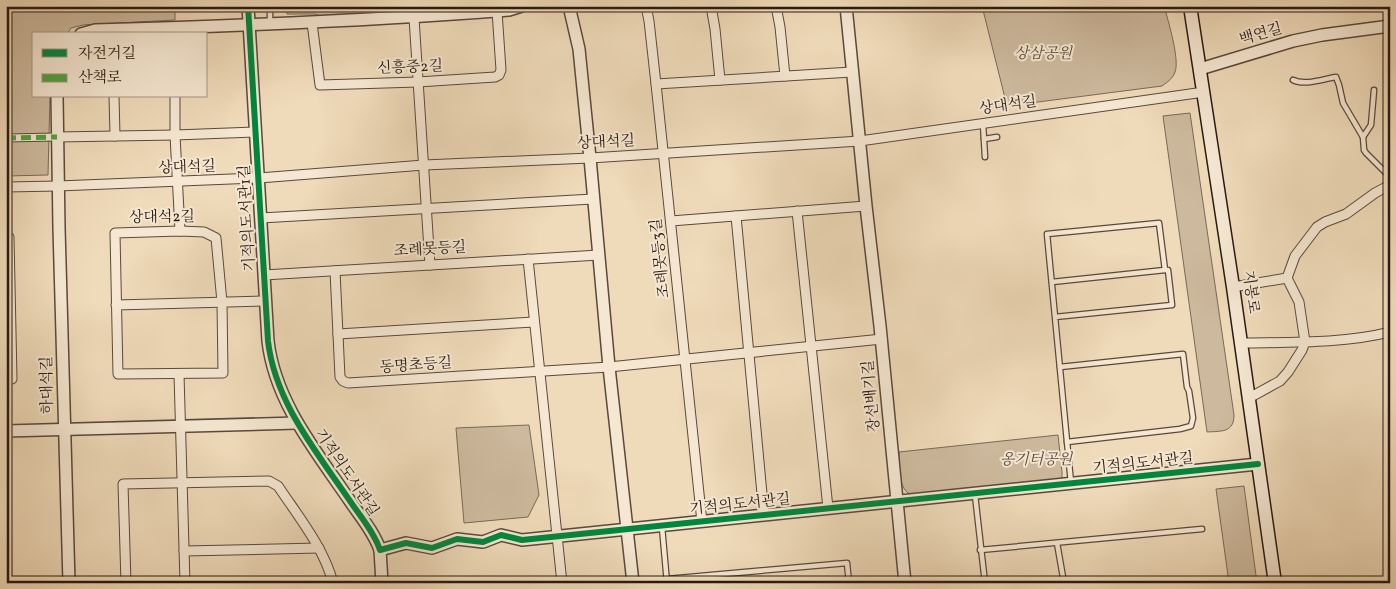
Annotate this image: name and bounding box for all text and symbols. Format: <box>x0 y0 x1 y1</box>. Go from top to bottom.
street label: 백연길 <box>1237 19 1285 51</box>
legend <box>32 32 208 98</box>
text: 자전거길 <box>78 44 136 65</box>
park label: 상삼공원 <box>1014 44 1073 65</box>
street label: 신흥중2길 <box>377 56 443 80</box>
text: 산책로 <box>78 68 122 89</box>
street label: 상대석길 <box>978 92 1038 120</box>
street label: 상대석길 <box>577 131 635 155</box>
street label: 상대석길 <box>158 156 216 180</box>
street label: 기적의도서관1길 <box>235 164 261 272</box>
street label: 상대석2길 <box>129 207 195 229</box>
street label: 조례못등3길 <box>646 217 676 299</box>
street label: 조례못등길 <box>393 238 467 262</box>
street label: 지봉로 <box>1237 269 1263 315</box>
street label: 동명초등길 <box>379 353 453 379</box>
street label: 하대석길 <box>37 356 59 414</box>
street label: 장선배기길 <box>858 359 886 433</box>
street label: 기적의도서관길 <box>309 425 383 521</box>
street label: 기적의도서관길 <box>1091 448 1195 480</box>
park label: 옹기터공원 <box>1000 450 1074 471</box>
street label: 기적의도서관길 <box>688 489 792 521</box>

